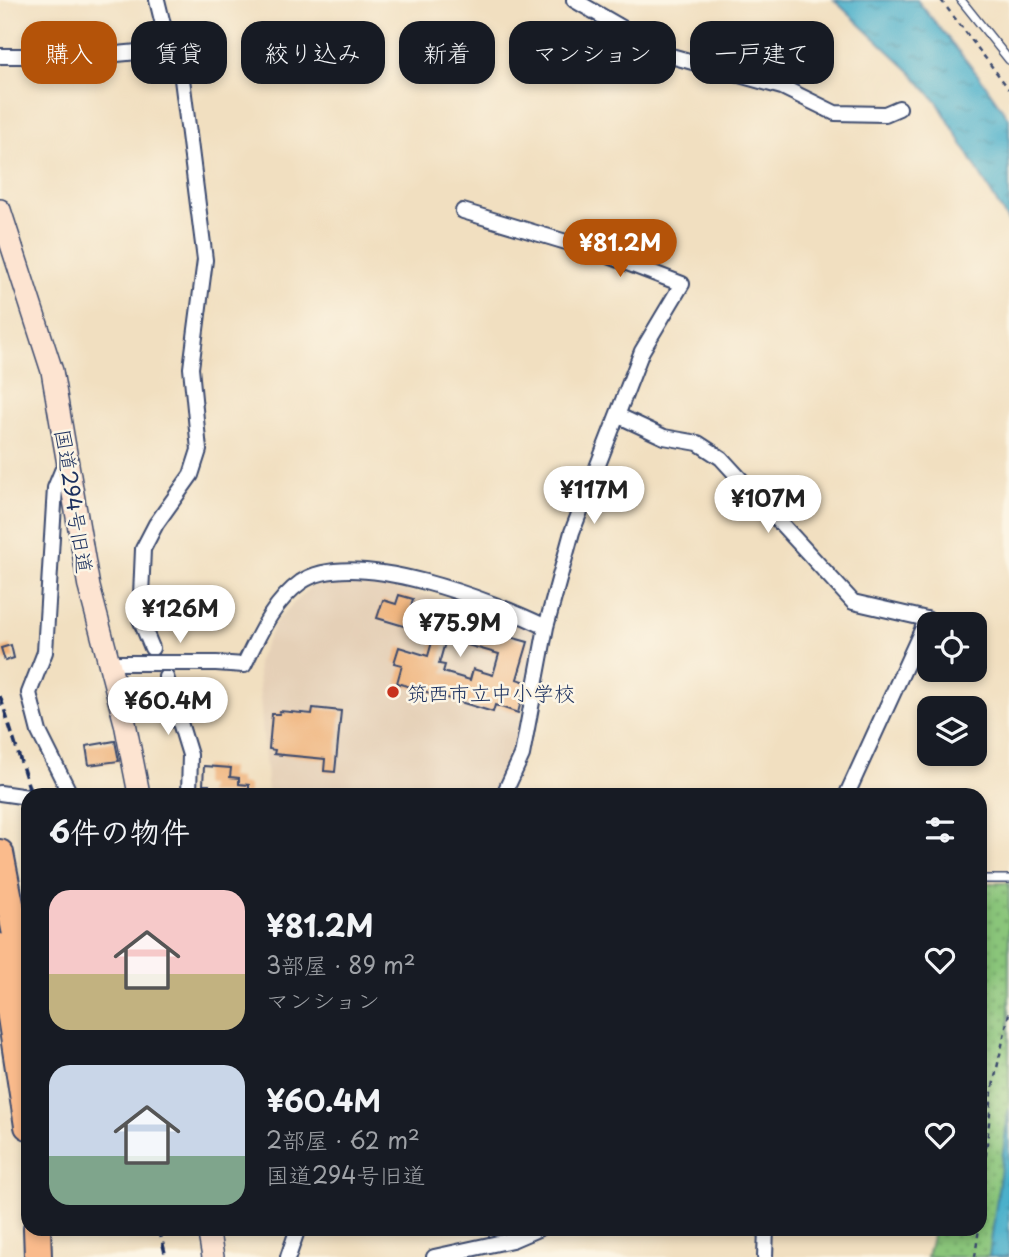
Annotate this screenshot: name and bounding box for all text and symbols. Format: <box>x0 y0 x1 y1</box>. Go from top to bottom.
chip: 購入 <box>21 21 117 84</box>
chip: 賃貸 <box>131 21 227 84</box>
chip: 絞り込み <box>241 21 385 84</box>
chip: 新着 <box>399 21 495 84</box>
chip: マンション <box>509 21 676 84</box>
chip: 一戸建て <box>690 21 834 84</box>
pin: ¥81.2M <box>563 219 677 279</box>
text: ¥81.2M <box>579 224 661 259</box>
street label: 国道294号旧道 <box>48 427 102 575</box>
pin: ¥117M <box>545 466 643 526</box>
text: ¥117M <box>559 471 629 506</box>
pin: ¥107M <box>719 476 817 535</box>
text: ¥107M <box>730 480 806 515</box>
pin: ¥126M <box>131 586 229 645</box>
text: ¥126M <box>141 590 219 625</box>
pin: ¥75.9M <box>403 600 517 659</box>
text: ¥75.9M <box>419 604 501 639</box>
map controls <box>917 612 987 766</box>
button: locate <box>917 612 987 682</box>
place label: 筑西市立中小学校 <box>407 676 575 708</box>
pin: ¥60.4M <box>111 678 225 737</box>
text: ¥60.4M <box>124 682 212 717</box>
marker: 筑西市立中小学校 <box>385 684 401 700</box>
button: layers <box>917 696 987 766</box>
text: 6件の物件 <box>49 808 190 853</box>
icon: filters <box>921 811 959 849</box>
text: ¥81.2M <box>266 902 374 947</box>
icon: home <box>105 918 189 1002</box>
icon: heart <box>921 941 959 979</box>
text: 3部屋 · 89 m² <box>266 947 416 982</box>
text: マンション <box>266 982 380 1017</box>
text: ¥60.4M <box>266 1077 381 1122</box>
icon: home <box>105 1093 189 1177</box>
icon: heart <box>921 1116 959 1154</box>
text: 2部屋 · 62 m² <box>266 1122 420 1157</box>
text: 国道294号旧道 <box>266 1157 426 1192</box>

